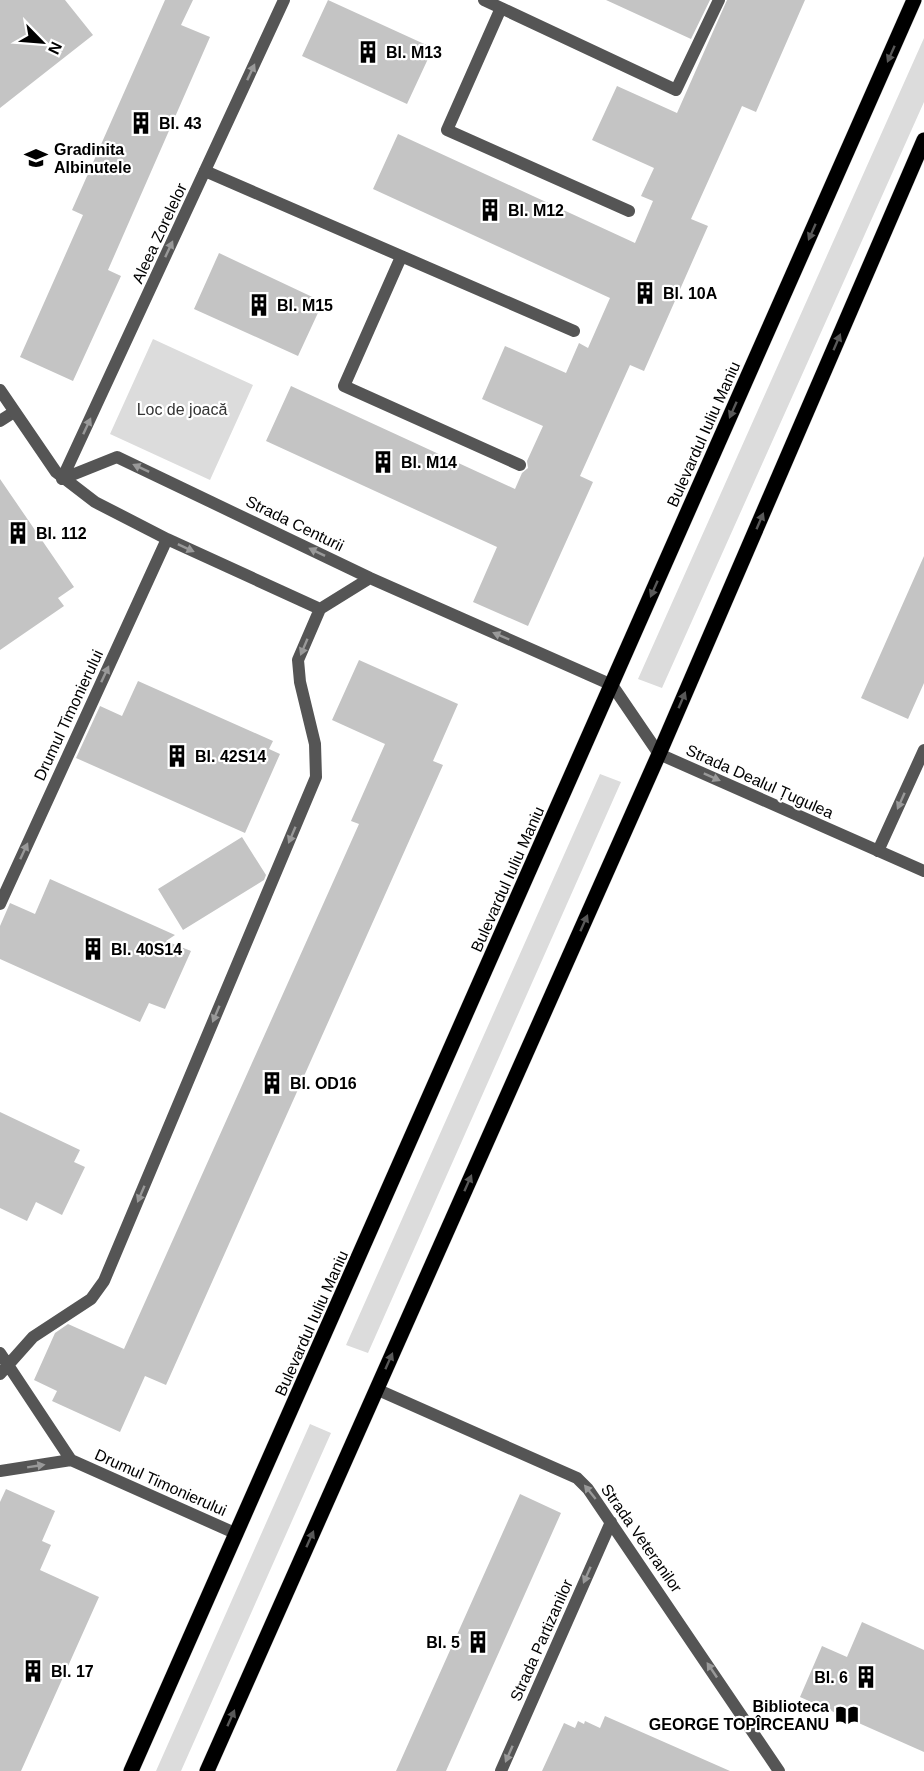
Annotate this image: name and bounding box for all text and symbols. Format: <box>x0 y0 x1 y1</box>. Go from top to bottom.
north arrow <box>12 12 72 72</box>
text: N <box>45 39 65 57</box>
building icon: Bl. M13 <box>355 39 381 65</box>
place label: Bl. M13 <box>386 44 442 61</box>
one-way arrow <box>886 45 895 62</box>
one-way arrow <box>246 63 256 81</box>
building icon: Bl. 43 <box>128 110 154 136</box>
place label: Bl. 43 <box>159 115 202 132</box>
place label: Gradinita Albinutele <box>54 141 131 176</box>
school or university icon: Gradinita Albinutele <box>23 145 49 171</box>
street label: Aleea Zorelelor <box>129 180 190 286</box>
building icon: Bl. M12 <box>477 197 503 223</box>
place label: Bl. M12 <box>508 202 564 219</box>
one-way arrow <box>807 223 816 241</box>
one-way arrow <box>165 240 175 258</box>
building icon: Bl. 10A <box>632 280 658 306</box>
place label: Bl. 10A <box>663 285 718 302</box>
building icon: Bl. M15 <box>246 292 272 318</box>
place label: Bl. M15 <box>277 297 333 314</box>
one-way arrow <box>833 333 842 351</box>
street label: Bulevardul Iuliu Maniu <box>664 359 743 510</box>
park label: Loc de joacă <box>137 401 227 418</box>
one-way arrow <box>728 402 738 420</box>
one-way arrow <box>82 417 91 434</box>
building icon: Bl. M14 <box>370 449 396 475</box>
place label: Bl. M14 <box>401 454 457 471</box>
one-way arrow <box>133 464 150 473</box>
street label: Strada Centurii <box>243 492 346 554</box>
one-way arrow <box>755 512 765 530</box>
building icon: Bl. 112 <box>5 520 31 546</box>
place label: Bl. 112 <box>36 525 87 542</box>
one-way arrow <box>177 543 195 553</box>
one-way arrow <box>309 548 326 557</box>
one-way arrow <box>650 580 659 597</box>
one-way arrow <box>492 631 510 641</box>
one-way arrow <box>299 639 308 656</box>
street label: Drumul Timonierului <box>31 647 106 783</box>
one-way arrow <box>101 665 110 682</box>
one-way arrow <box>678 691 687 709</box>
street label: Strada Dealul Țugulea <box>684 741 836 822</box>
building icon: Bl. 42S14 <box>164 743 190 769</box>
place label: Bl. 42S14 <box>195 748 266 765</box>
one-way arrow <box>704 773 721 782</box>
one-way arrow <box>896 792 906 810</box>
street label: Bulevardul Iuliu Maniu <box>468 804 547 955</box>
one-way arrow <box>287 826 297 844</box>
one-way arrow <box>20 842 30 860</box>
one-way arrow <box>579 914 589 932</box>
building icon: Bl. 40S14 <box>80 936 106 962</box>
place label: Bl. 40S14 <box>111 941 182 958</box>
one-way arrow <box>211 1006 221 1024</box>
building icon: Bl. OD16 <box>259 1070 285 1096</box>
place label: Bl. OD16 <box>290 1075 357 1092</box>
one-way arrow <box>463 1173 473 1191</box>
one-way arrow <box>135 1185 145 1203</box>
street label: Bulevardul Iuliu Maniu <box>272 1248 351 1399</box>
one-way arrow <box>384 1352 394 1370</box>
street label: Drumul Timonierului <box>92 1446 229 1519</box>
one-way arrow <box>26 1461 45 1470</box>
street label: Strada Veteranilor <box>598 1481 686 1596</box>
one-way arrow <box>583 1484 596 1500</box>
one-way arrow <box>305 1530 315 1548</box>
one-way arrow <box>582 1567 592 1585</box>
street label: Strada Partizanilor <box>507 1576 576 1704</box>
building icon: Bl. 5 <box>465 1629 491 1655</box>
place label: Bl. 5 <box>426 1634 460 1651</box>
building icon: Bl. 17 <box>20 1658 46 1684</box>
one-way arrow <box>707 1662 718 1678</box>
place label: Bl. 17 <box>51 1663 94 1680</box>
building icon: Bl. 6 <box>853 1664 879 1690</box>
place label: Bl. 6 <box>814 1669 848 1686</box>
place label: Biblioteca GEORGE TOPÎRCEANU <box>649 1698 829 1733</box>
library icon: Biblioteca GEORGE TOPÎRCEANU <box>834 1702 860 1728</box>
one-way arrow <box>226 1709 235 1726</box>
one-way arrow <box>504 1745 513 1762</box>

